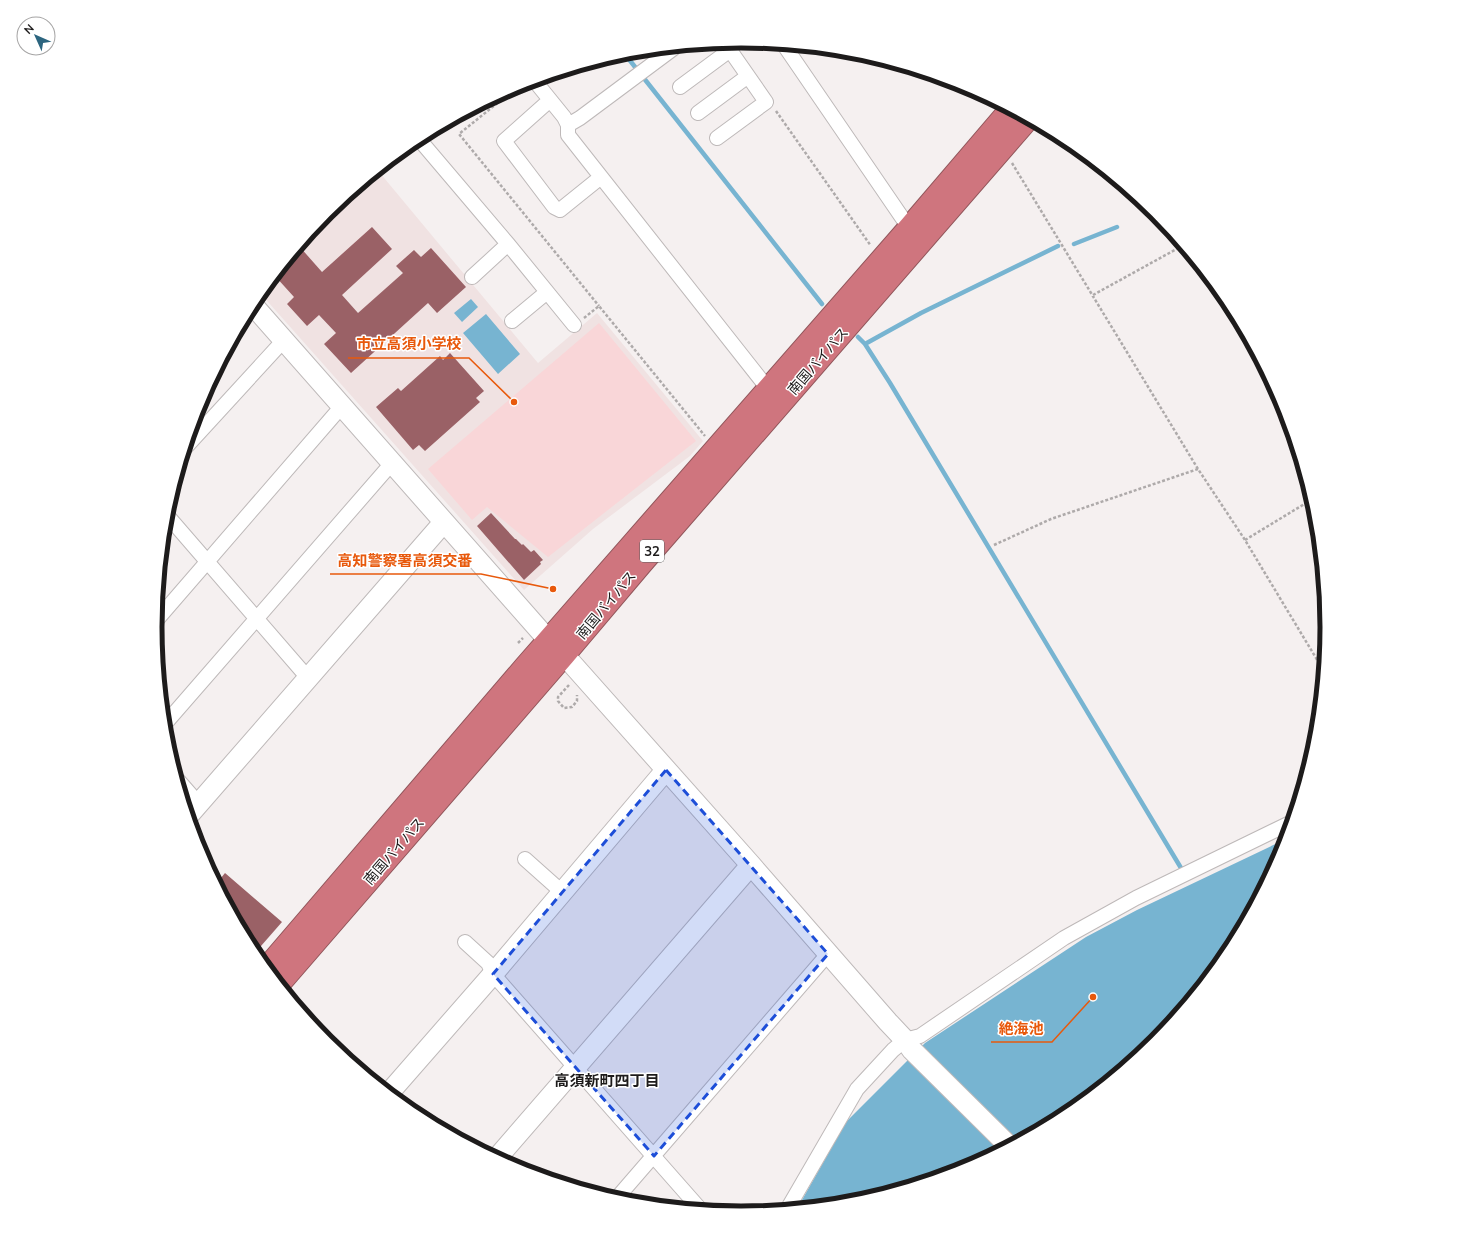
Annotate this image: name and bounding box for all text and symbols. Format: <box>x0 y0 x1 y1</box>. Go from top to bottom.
north arrow <box>16 16 56 56</box>
text: N <box>21 21 37 37</box>
street label: 南国バイパス <box>784 323 852 399</box>
callout: 市立高須小学校 <box>348 331 469 358</box>
text: 市立高須小学校 <box>356 334 462 353</box>
road number: 32 <box>640 540 664 562</box>
callout: 高知警察署高須交番 <box>330 547 481 574</box>
text: 高知警察署高須交番 <box>337 551 473 570</box>
street label: 南国バイパス <box>572 567 640 643</box>
street label: 南国バイパス <box>360 813 428 889</box>
callout: 絶海池 <box>991 1015 1052 1042</box>
text: 絶海池 <box>998 1019 1044 1038</box>
district label: 高須新町四丁目 <box>554 1071 660 1090</box>

